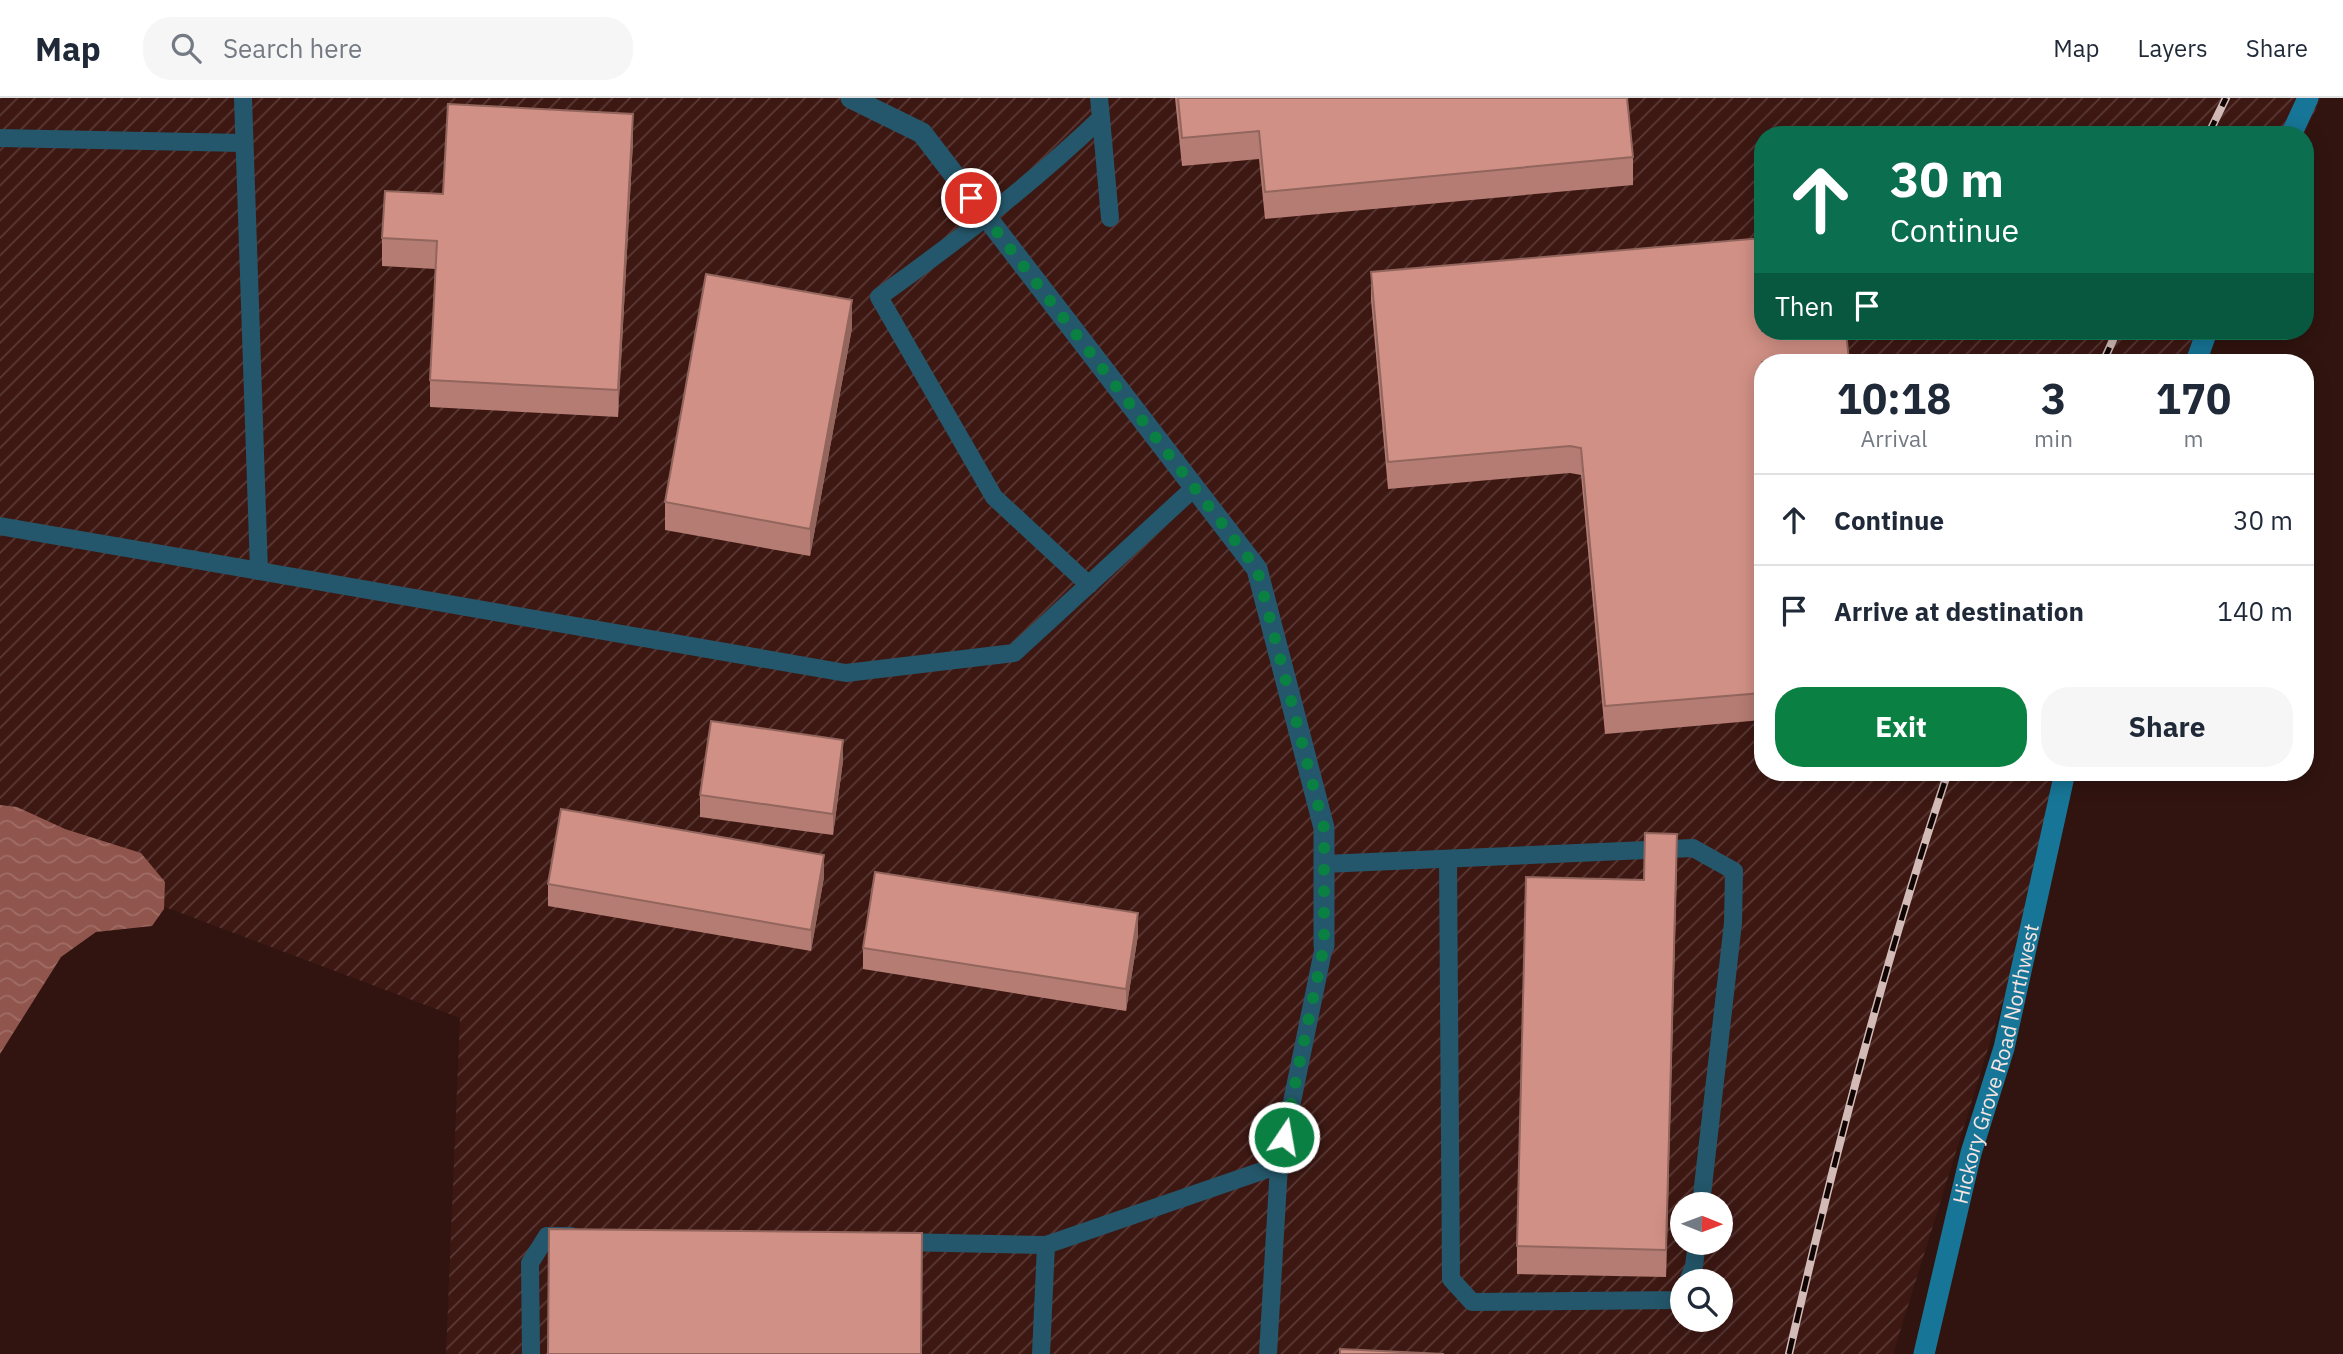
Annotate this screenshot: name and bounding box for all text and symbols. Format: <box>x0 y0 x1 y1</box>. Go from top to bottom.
search box <box>143 17 633 80</box>
text: Map <box>35 27 101 70</box>
icon: search <box>167 29 205 67</box>
text: Search here <box>223 31 362 65</box>
text: Map <box>2053 32 2100 64</box>
text: Layers <box>2138 32 2208 64</box>
text: Share <box>2246 32 2308 64</box>
text: 30 m <box>1890 147 2004 210</box>
icon: ahead <box>1775 154 1866 245</box>
pin <box>941 168 1001 228</box>
icon: arrive <box>952 179 990 217</box>
text: Continue <box>1890 209 2019 251</box>
icon: arrive <box>1848 287 1886 325</box>
text: Then <box>1775 289 1834 323</box>
text: 10:18 <box>1837 371 1951 426</box>
text: 3 <box>2041 371 2066 426</box>
text: 170 <box>2156 371 2231 426</box>
text: Arrival <box>1861 423 1928 453</box>
text: min <box>2034 423 2073 453</box>
text: m <box>2183 423 2204 453</box>
icon: ahead <box>1775 501 1813 539</box>
text: Continue <box>1834 503 1944 537</box>
text: 30 m <box>2233 503 2293 537</box>
icon: arrive <box>1775 592 1813 630</box>
text: Arrive at destination <box>1834 594 2084 628</box>
text: 140 m <box>2217 594 2293 628</box>
button: Exit <box>1775 687 2027 767</box>
button: Share <box>2041 687 2293 767</box>
street label: Hickory Grove Road Northwest <box>1946 921 2045 1207</box>
position arrow <box>1247 1100 1321 1174</box>
north arrow <box>1670 1192 1732 1255</box>
map controls <box>1670 1192 1733 1332</box>
button: search <box>1670 1269 1733 1332</box>

